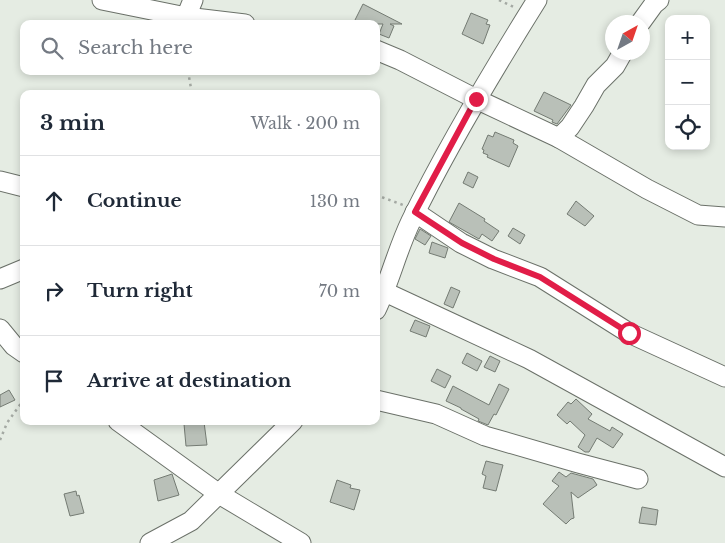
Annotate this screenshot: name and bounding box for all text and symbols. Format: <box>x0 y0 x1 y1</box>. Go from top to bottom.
north arrow <box>605 15 650 60</box>
map controls <box>665 15 710 150</box>
button: + <box>665 15 710 60</box>
search box <box>20 20 380 75</box>
icon: search <box>38 34 66 62</box>
text: Search here <box>78 36 193 59</box>
button: − <box>665 60 710 105</box>
route end <box>465 88 488 111</box>
button: locate <box>665 105 710 150</box>
text: 3 min <box>40 110 105 136</box>
text: Walk · 200 m <box>251 113 360 133</box>
icon: ahead <box>40 187 68 215</box>
text: Continue <box>87 189 182 212</box>
text: 130 m <box>310 191 360 211</box>
icon: right <box>40 277 68 305</box>
text: Turn right <box>87 279 193 302</box>
text: 70 m <box>319 281 360 301</box>
route start <box>618 322 641 345</box>
icon: arrive <box>40 367 68 395</box>
text: Arrive at destination <box>87 369 291 392</box>

